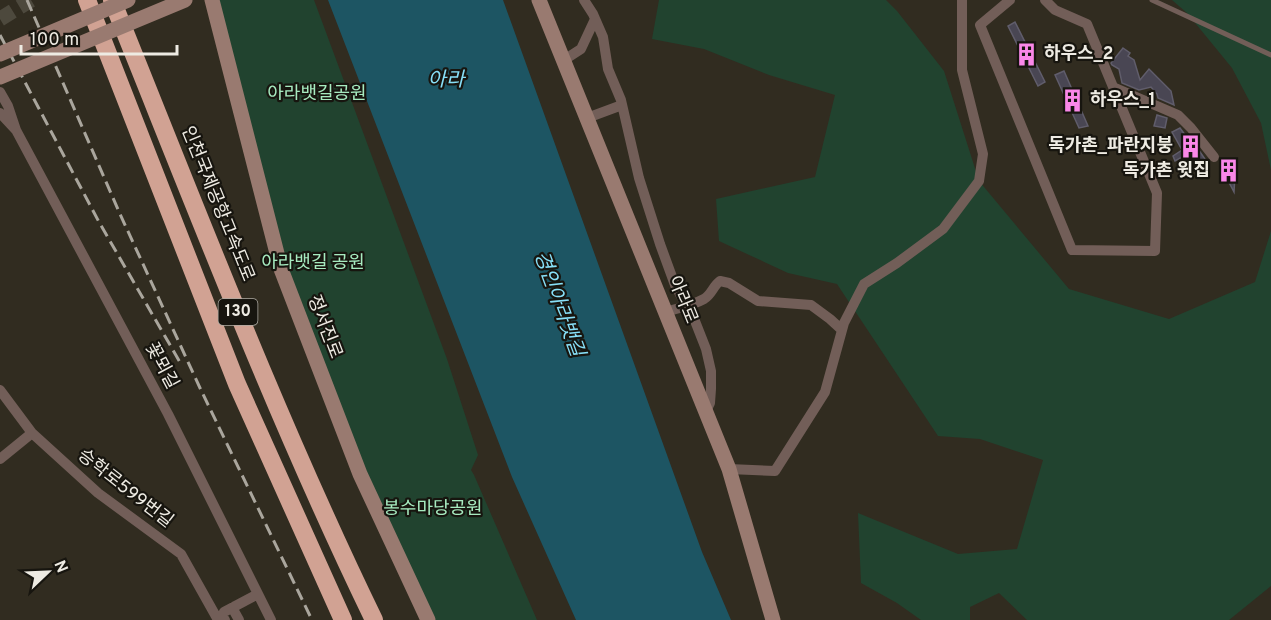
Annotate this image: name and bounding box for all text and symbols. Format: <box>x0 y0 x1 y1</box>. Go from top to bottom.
scale bar <box>21 18 177 56</box>
text: 100 m <box>30 29 79 52</box>
building icon: 하우스_2 <box>1013 41 1039 67</box>
place label: 하우스_2 <box>1044 43 1114 66</box>
water label: 아라 <box>428 68 467 94</box>
park label: 아라뱃길공원 <box>267 83 367 106</box>
building icon: 하우스_1 <box>1059 87 1085 113</box>
place label: 하우스_1 <box>1090 89 1156 112</box>
street label: 인천국제공항고속도로 <box>175 123 259 285</box>
building icon: 독가촌_파란지붕 <box>1178 133 1204 159</box>
place label: 독가촌_파란지붕 <box>1048 135 1173 158</box>
building icon: 독가촌 윗집 <box>1215 158 1241 184</box>
place label: 독가촌 윗집 <box>1123 160 1210 183</box>
water label: 경인아라뱃길 <box>527 248 590 362</box>
park label: 아라뱃길 공원 <box>261 252 365 275</box>
street label: 아라로 <box>662 273 702 327</box>
street label: 정서진로 <box>301 292 347 362</box>
road number: 130 <box>218 299 258 325</box>
street label: 꽃뫼길 <box>139 339 183 393</box>
street label: 승학로599번길 <box>72 444 178 534</box>
park label: 봉수마당공원 <box>383 498 483 521</box>
north arrow <box>18 542 78 602</box>
text: N <box>49 558 71 576</box>

